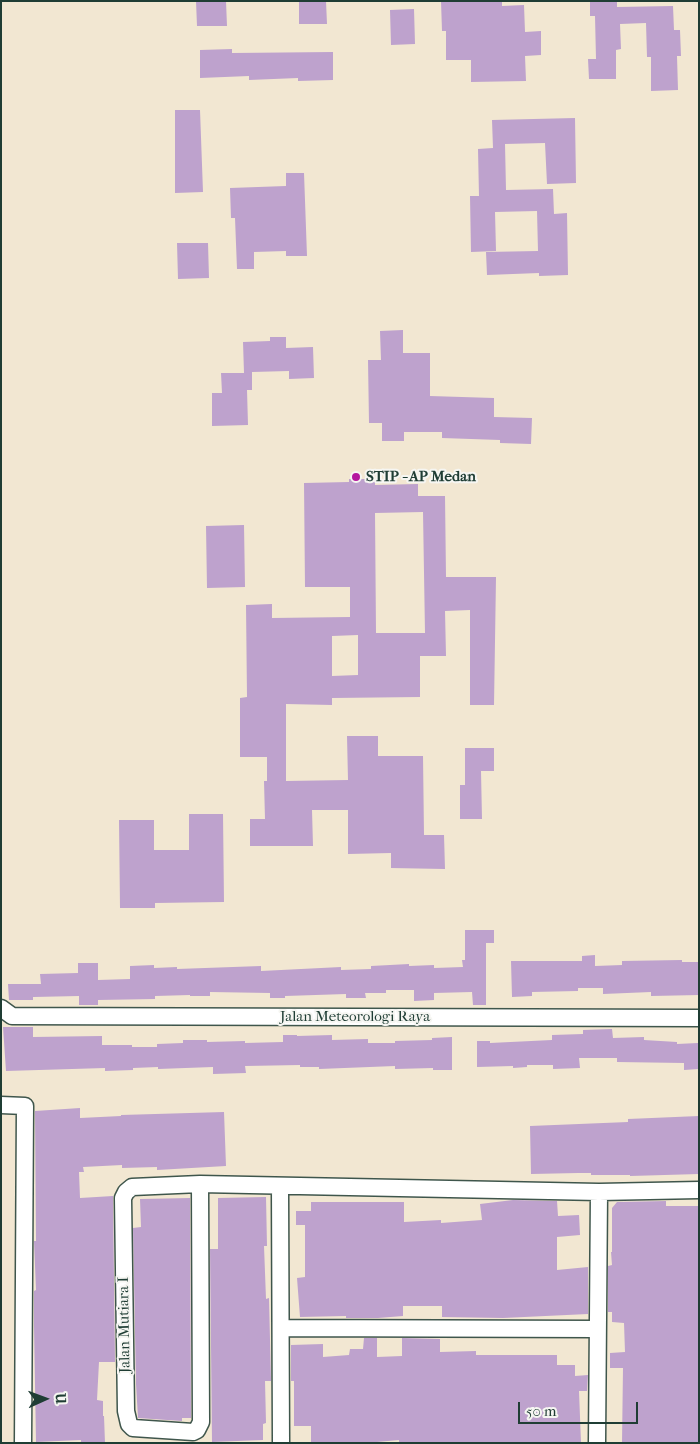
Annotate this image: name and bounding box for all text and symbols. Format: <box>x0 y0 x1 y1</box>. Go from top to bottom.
place label: STIP - AP Medan <box>366 468 476 486</box>
marker: STIP - AP Medan <box>350 471 362 483</box>
street label: Jalan Meteorologi Raya <box>280 1008 430 1026</box>
street label: Jalan Mutiara I <box>115 1277 135 1373</box>
north arrow <box>20 1374 70 1424</box>
scale bar <box>520 1392 640 1424</box>
text: U <box>52 1393 69 1404</box>
text: 50 m <box>526 1402 556 1420</box>

